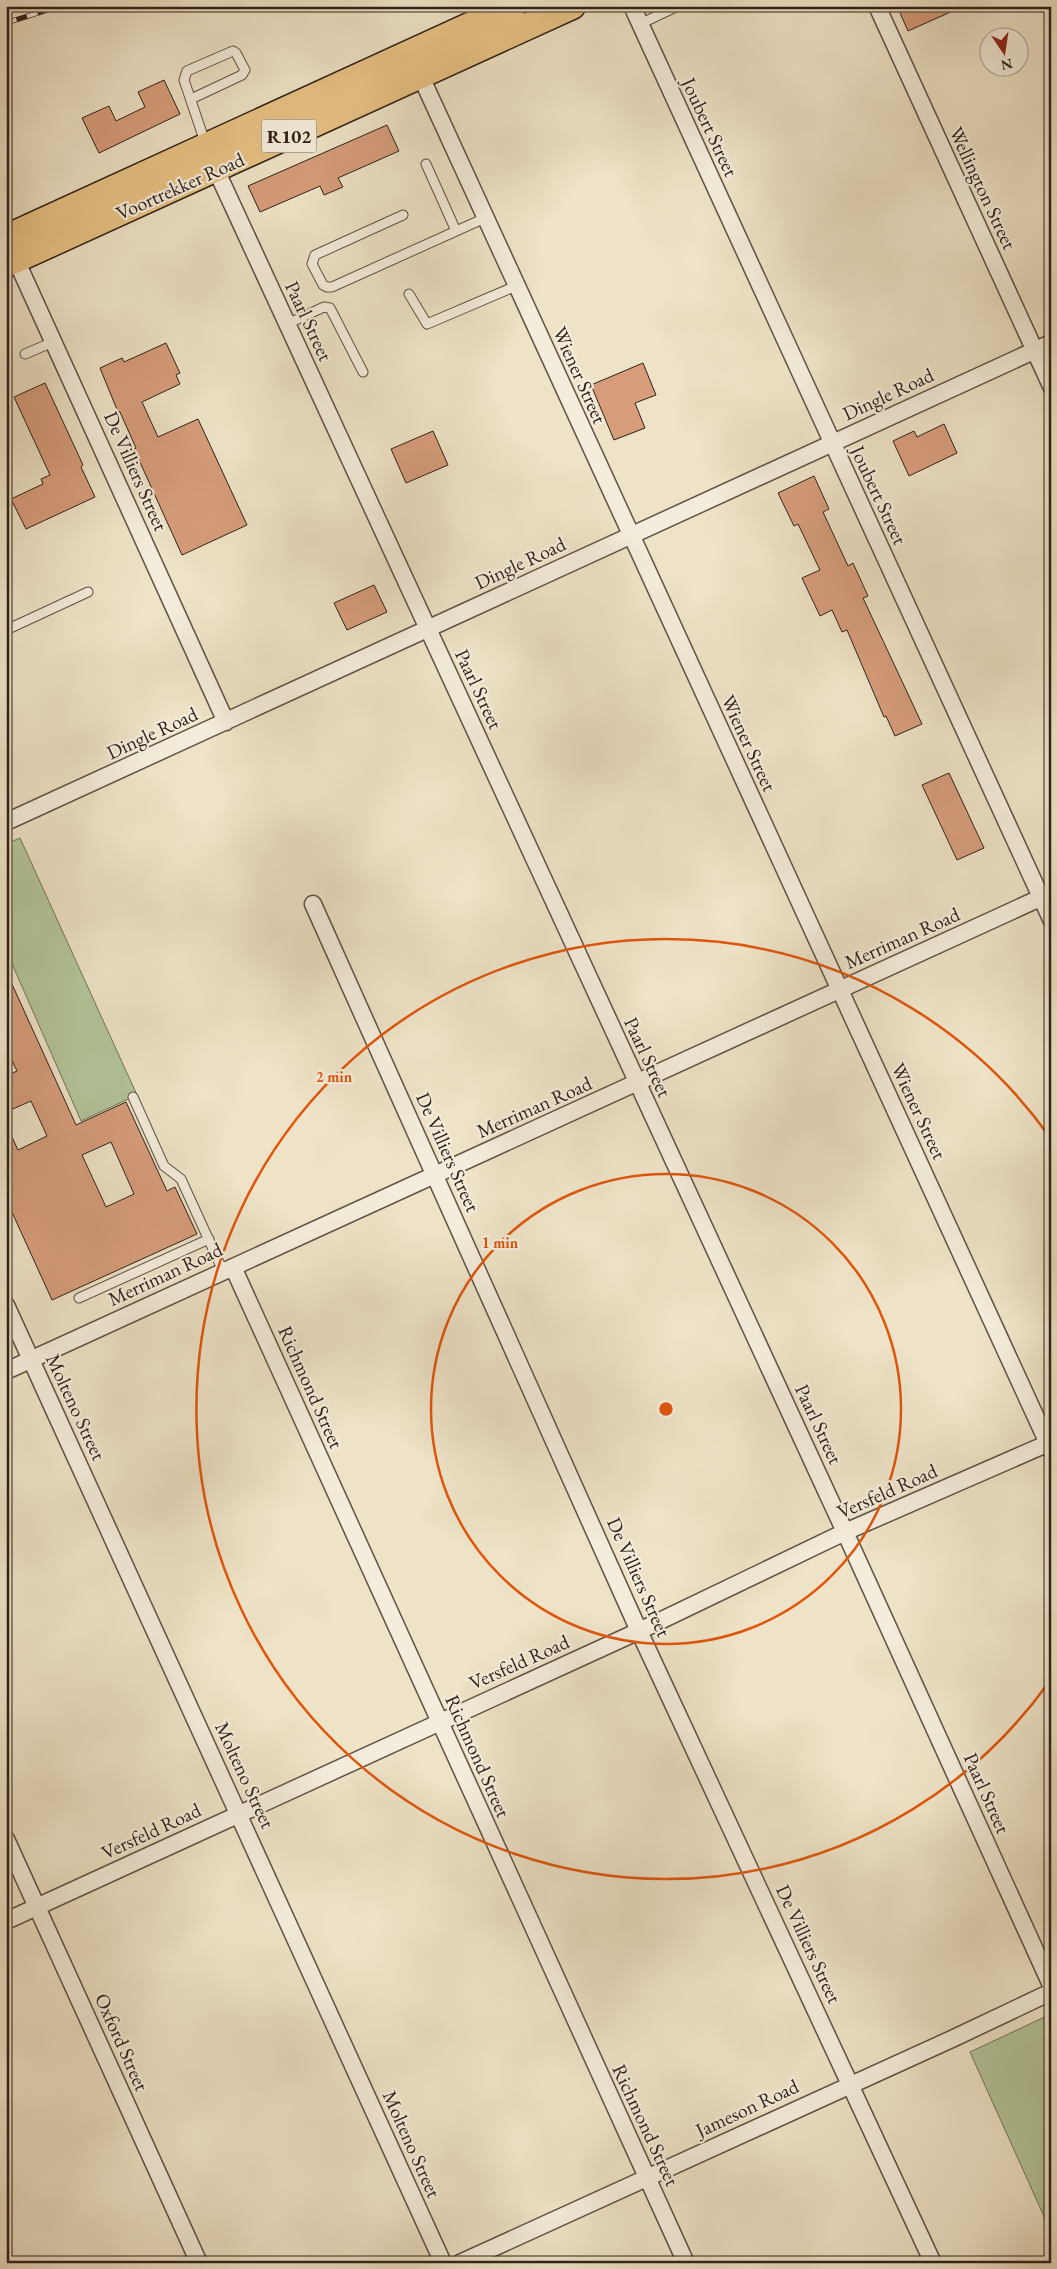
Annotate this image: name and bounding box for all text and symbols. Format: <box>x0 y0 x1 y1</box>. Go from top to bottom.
north arrow <box>980 28 1030 78</box>
text: N <box>999 55 1014 75</box>
street label: Joubert Street <box>675 72 745 181</box>
road number: R102 <box>262 120 316 152</box>
street label: Wellington Street <box>943 122 1023 254</box>
street label: Voortrekker Road <box>112 146 249 226</box>
street label: Paarl Street <box>279 277 339 366</box>
street label: Wiener Street <box>547 322 613 428</box>
street label: Dingle Road <box>838 361 939 426</box>
street label: De Villiers Street <box>98 407 174 536</box>
street label: Joubert Street <box>844 440 914 549</box>
street label: Dingle Road <box>470 530 571 595</box>
street label: Paarl Street <box>449 645 509 734</box>
street label: Wiener Street <box>715 691 783 796</box>
street label: Dingle Road <box>102 700 203 765</box>
street label: Merriman Road <box>840 901 965 975</box>
street label: Paarl Street <box>618 1013 678 1102</box>
street label: Wiener Street <box>885 1059 953 1164</box>
text: 2 min <box>316 1067 353 1086</box>
street label: Merriman Road <box>472 1070 597 1144</box>
street label: De Villiers Street <box>410 1088 486 1217</box>
text: 1 min <box>482 1233 519 1252</box>
street label: Merriman Road <box>103 1236 227 1312</box>
street label: Richmond Street <box>272 1322 350 1453</box>
street label: Molteno Street <box>40 1350 112 1465</box>
street label: Paarl Street <box>789 1380 849 1469</box>
centre of rings <box>657 1400 675 1418</box>
street label: Versfeld Road <box>833 1457 942 1525</box>
street label: De Villiers Street <box>601 1513 677 1642</box>
street label: Versfeld Road <box>465 1628 574 1696</box>
street label: Richmond Street <box>439 1691 517 1822</box>
street label: Molteno Street <box>209 1718 281 1833</box>
street label: Paarl Street <box>958 1749 1017 1838</box>
street label: Versfeld Road <box>97 1796 206 1865</box>
street label: De Villiers Street <box>770 1880 848 2008</box>
street label: Oxford Street <box>89 1989 155 2096</box>
street label: Richmond Street <box>606 2060 686 2191</box>
street label: Jameson Road <box>689 2072 804 2144</box>
street label: Molteno Street <box>377 2086 447 2202</box>

